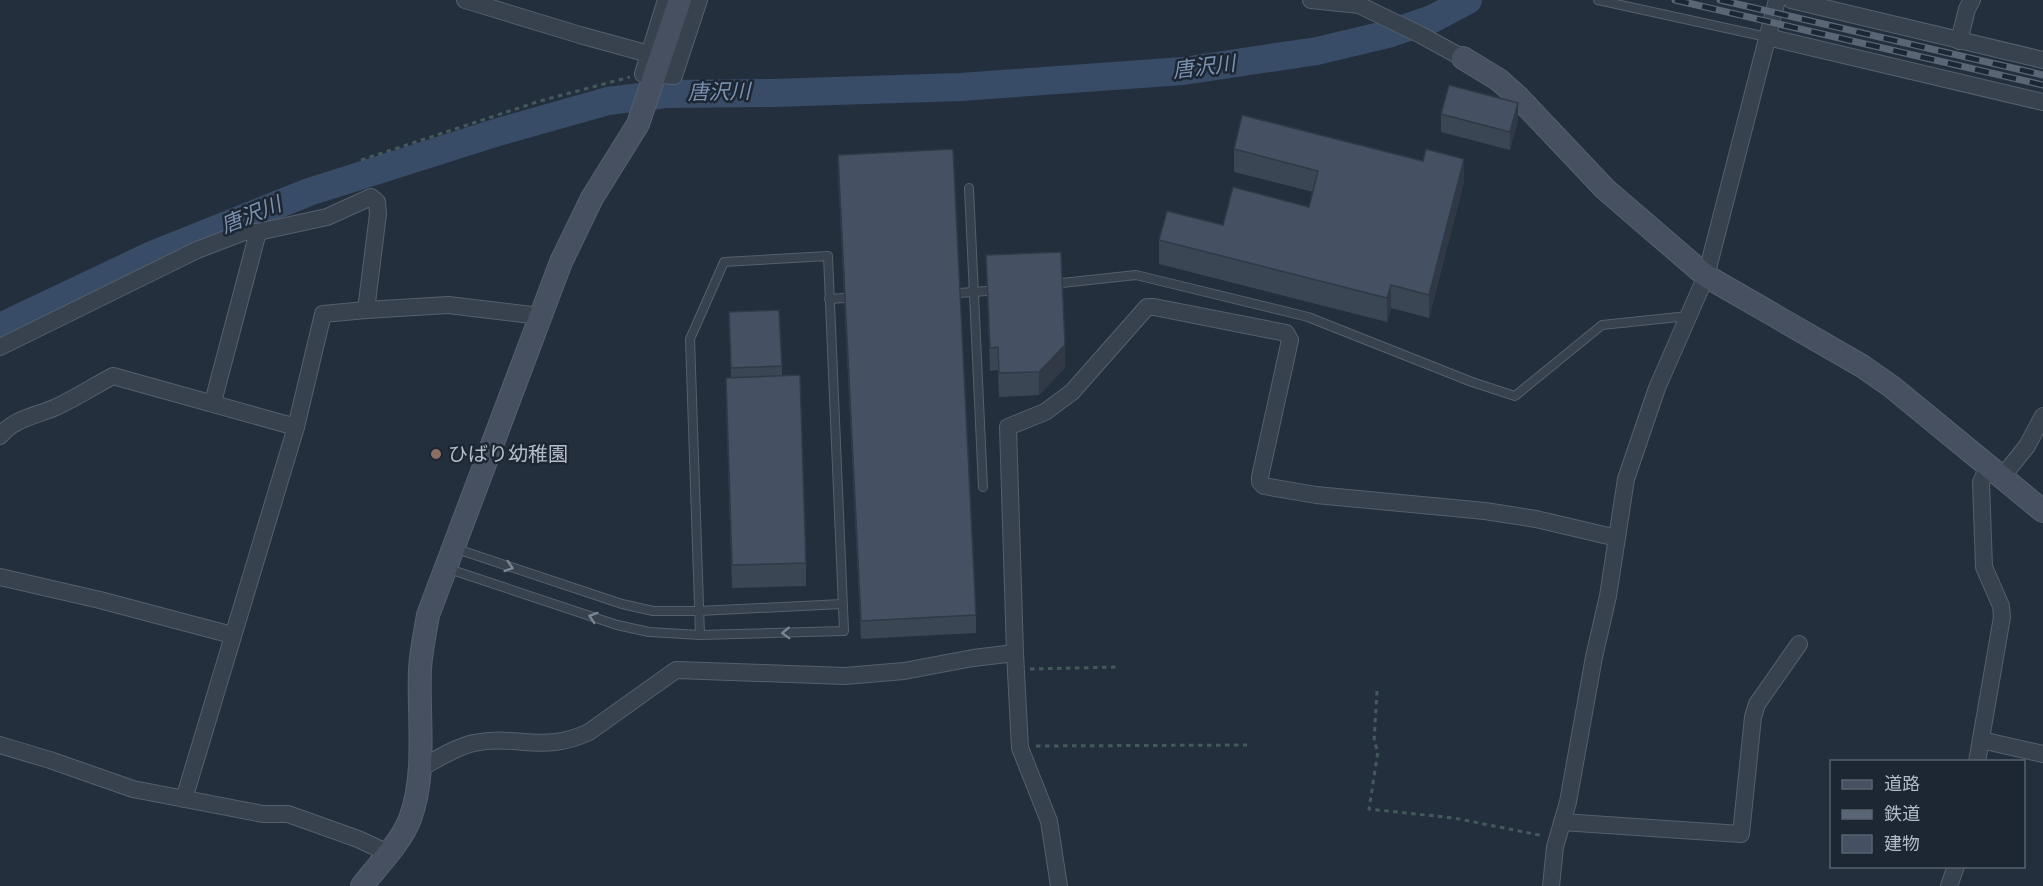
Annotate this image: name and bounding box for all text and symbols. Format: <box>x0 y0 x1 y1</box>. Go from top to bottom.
water label: 唐沢川 <box>1171 50 1239 83</box>
water label: 唐沢川 <box>687 78 753 105</box>
water label: 唐沢川 <box>217 190 287 238</box>
place label: ひばり幼稚園 <box>448 442 568 466</box>
marker: ひばり幼稚園 <box>429 447 443 461</box>
one-way arrow <box>503 560 514 572</box>
one-way arrow <box>588 612 599 624</box>
one-way arrow <box>781 626 790 639</box>
legend <box>1830 760 2025 868</box>
text: 道路 <box>1884 773 1920 794</box>
text: 鉄道 <box>1884 803 1920 824</box>
text: 建物 <box>1884 833 1920 854</box>

